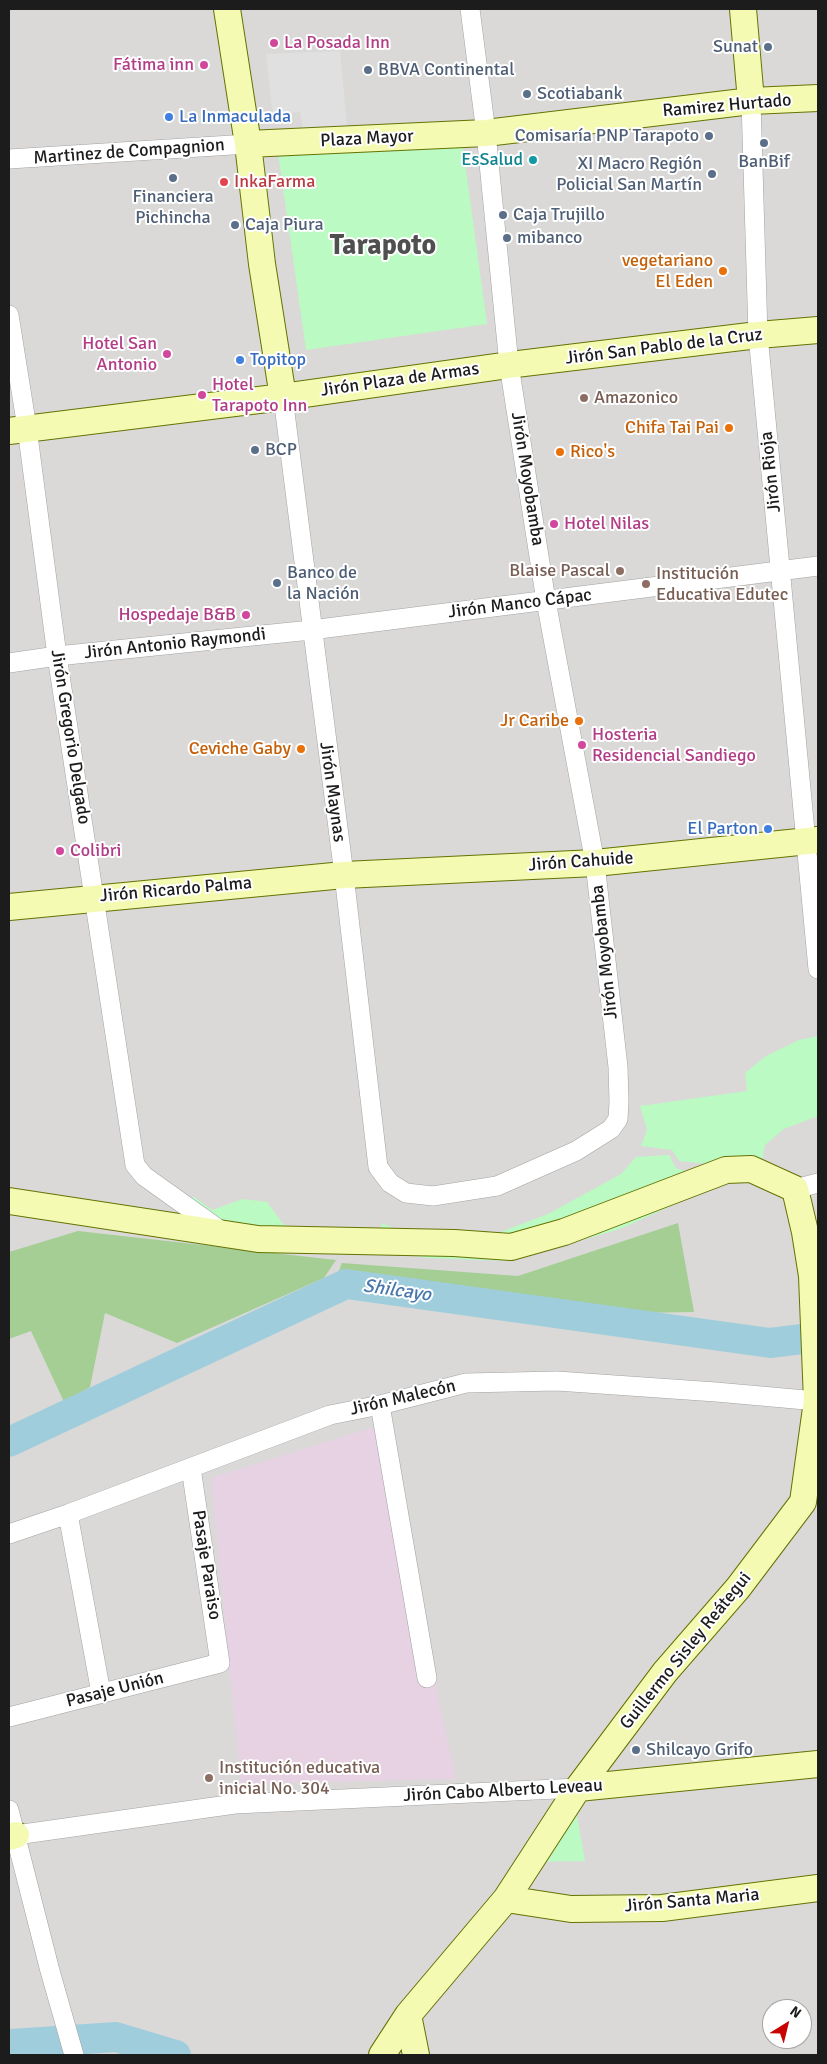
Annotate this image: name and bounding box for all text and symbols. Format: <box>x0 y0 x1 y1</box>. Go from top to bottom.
place label: La Posada Inn <box>284 32 390 54</box>
place label: Sunat <box>713 36 758 58</box>
marker: La Posada Inn <box>268 37 280 49</box>
marker: Sunat <box>762 41 774 53</box>
place label: Fátima inn <box>113 54 194 76</box>
marker: Fátima inn <box>198 59 210 71</box>
place label: BBVA Continental <box>378 59 515 81</box>
marker: BBVA Continental <box>362 64 374 76</box>
place label: Scotiabank <box>537 83 622 105</box>
marker: Scotiabank <box>521 88 533 100</box>
street label: Ramirez Hurtado <box>662 90 792 122</box>
place label: La Inmaculada <box>179 106 291 128</box>
marker: La Inmaculada <box>163 111 175 123</box>
place label: Comisaría PNP Tarapoto <box>515 125 699 147</box>
street label: Plaza Mayor <box>320 126 414 152</box>
marker: Comisaría PNP Tarapoto <box>703 130 715 142</box>
street label: Martinez de Compagnion <box>33 135 225 169</box>
marker: BanBif <box>758 137 770 149</box>
place label: EsSalud <box>461 149 523 171</box>
place label: BanBif <box>738 151 790 173</box>
place label: XI Macro Región Policial San Martín <box>556 153 702 195</box>
marker: EsSalud <box>527 154 539 166</box>
marker: XI Macro Región Policial San Martín <box>706 168 718 180</box>
place label: InkaFarma <box>234 171 315 193</box>
marker: Financiera Pichincha <box>167 172 179 184</box>
marker: InkaFarma <box>218 176 230 188</box>
place label: Financiera Pichincha <box>132 186 214 228</box>
place label: Caja Trujillo <box>513 204 605 226</box>
marker: Caja Trujillo <box>497 209 509 221</box>
place label: Caja Piura <box>245 214 324 236</box>
marker: Caja Piura <box>229 219 241 231</box>
place label: mibanco <box>517 227 582 249</box>
district label: Tarapoto <box>330 230 436 264</box>
marker: mibanco <box>501 232 513 244</box>
place label: vegetariano El Eden <box>622 250 713 292</box>
marker: vegetariano El Eden <box>717 265 729 277</box>
street label: Jirón San Pablo de la Cruz <box>564 324 764 370</box>
place label: Hotel San Antonio <box>82 333 157 376</box>
marker: Hotel San Antonio <box>161 348 173 360</box>
place label: Topitop <box>250 349 306 371</box>
marker: Topitop <box>234 354 246 366</box>
street label: Jirón Plaza de Armas <box>319 358 481 402</box>
place label: Hotel Tarapoto Inn <box>212 374 307 416</box>
place label: Amazonico <box>594 387 678 409</box>
marker: Hotel Tarapoto Inn <box>196 389 208 401</box>
marker: Amazonico <box>578 392 590 404</box>
street label: Jirón Moyobamba <box>506 411 548 547</box>
place label: Chifa Tai Pai <box>625 417 719 439</box>
marker: Chifa Tai Pai <box>723 422 735 434</box>
street label: Jirón Rioja <box>756 430 786 514</box>
place label: BCP <box>265 439 297 461</box>
place label: Rico's <box>570 441 615 463</box>
marker: BCP <box>249 444 261 456</box>
marker: Rico's <box>554 446 566 458</box>
place label: Hotel Nilas <box>564 513 649 535</box>
marker: Hotel Nilas <box>548 518 560 530</box>
place label: Blaise Pascal <box>509 560 610 582</box>
place label: Banco de la Nación <box>287 562 359 604</box>
place label: Institución Educativa Edutec <box>656 563 788 606</box>
marker: Blaise Pascal <box>614 565 626 577</box>
marker: Banco de la Nación <box>271 577 283 589</box>
marker: Institución Educativa Edutec <box>640 578 652 590</box>
street label: Jirón Manco Cápac <box>447 584 593 624</box>
place label: Hospedaje B&B <box>118 604 236 626</box>
marker: Hospedaje B&B <box>240 609 252 621</box>
street label: Jirón Antonio Raymondi <box>83 624 267 664</box>
street label: Jirón Gregorio Delgado <box>46 648 94 826</box>
place label: Jr Caribe <box>500 710 569 732</box>
marker: Jr Caribe <box>573 715 585 727</box>
place label: Hosteria Residencial Sandiego <box>592 724 756 766</box>
place label: Ceviche Gaby <box>189 738 291 760</box>
marker: Hosteria Residencial Sandiego <box>576 739 588 751</box>
street label: Jirón Maynas <box>314 740 350 844</box>
marker: Ceviche Gaby <box>295 743 307 755</box>
place label: El Parton <box>687 818 758 840</box>
marker: El Parton <box>762 823 774 835</box>
place label: Colibri <box>70 840 121 862</box>
marker: Colibri <box>54 845 66 857</box>
street label: Jirón Cahuide <box>528 848 634 876</box>
street label: Jirón Ricardo Palma <box>99 873 253 907</box>
street label: Jirón Moyobamba <box>587 884 623 1020</box>
water label: Shilcayo <box>362 1275 432 1307</box>
street label: Jirón Malecón <box>348 1375 458 1421</box>
street label: Pasaje Paraiso <box>187 1509 225 1621</box>
street label: Guillermo Sisley Reátegui <box>616 1568 756 1734</box>
street label: Pasaje Unión <box>64 1667 166 1713</box>
place label: Shilcayo Grifo <box>646 1739 753 1761</box>
marker: Shilcayo Grifo <box>630 1744 642 1756</box>
place label: Institución educativa inicial No. 304 <box>219 1757 380 1800</box>
marker: Institución educativa inicial No. 304 <box>203 1772 215 1784</box>
street label: Jirón Cabo Alberto Leveau <box>403 1775 603 1807</box>
street label: Jirón Santa Maria <box>624 1884 760 1918</box>
north arrow <box>762 1999 812 2049</box>
text: N <box>787 2003 804 2022</box>

